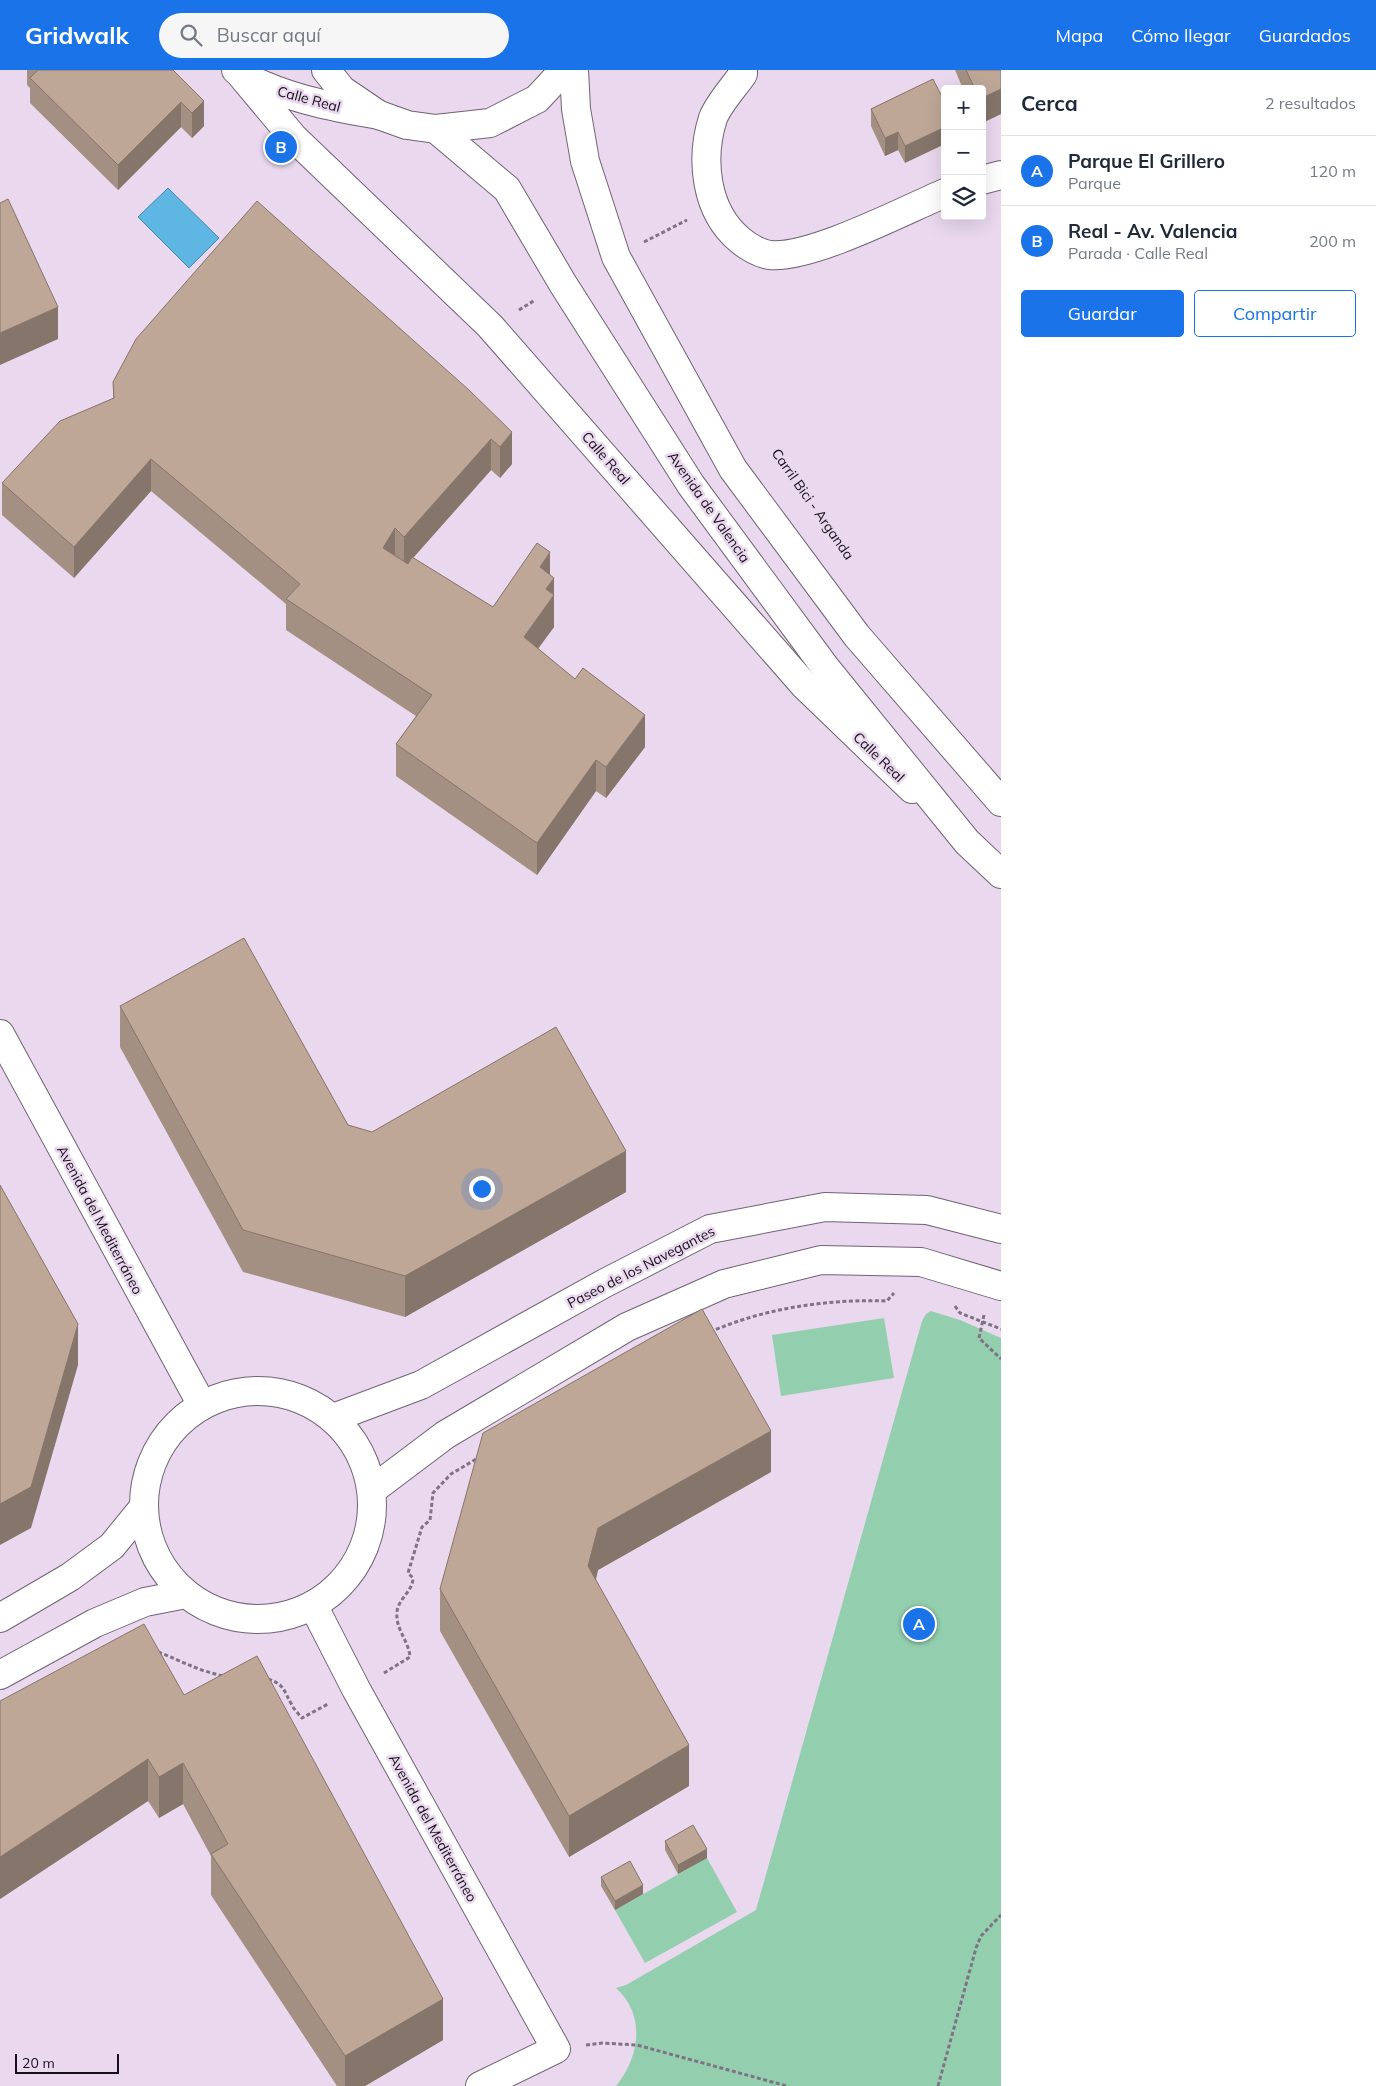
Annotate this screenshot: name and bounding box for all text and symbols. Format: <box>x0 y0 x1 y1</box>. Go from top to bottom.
search box <box>159 13 509 58</box>
text: Gridwalk <box>25 20 129 50</box>
icon: search <box>177 21 205 49</box>
text: Buscar aquí <box>217 23 321 47</box>
text: Mapa <box>1055 24 1103 47</box>
text: Cómo llegar <box>1131 24 1231 47</box>
text: Guardados <box>1259 24 1351 47</box>
street label: Calle Real <box>275 82 343 116</box>
map controls <box>941 85 986 220</box>
button: + <box>941 85 986 130</box>
text: Cerca <box>1021 90 1078 116</box>
text: 2 resultados <box>1265 93 1356 113</box>
pin: B <box>265 128 297 166</box>
button: − <box>941 130 986 175</box>
text: Parque El Grillero <box>1068 149 1225 173</box>
text: A <box>1031 161 1043 181</box>
text: 120 m <box>1309 161 1356 181</box>
text: Parque <box>1068 173 1121 193</box>
button: layers <box>941 175 986 220</box>
text: Real - Av. Valencia <box>1068 219 1238 243</box>
text: B <box>1031 231 1043 251</box>
text: 200 m <box>1309 231 1356 251</box>
text: Parada · Calle Real <box>1068 243 1208 263</box>
button: Guardar <box>1021 290 1184 337</box>
button: Compartir <box>1194 290 1356 337</box>
street label: Calle Real <box>578 428 634 488</box>
street label: Carril Bici - Arganda <box>768 445 858 563</box>
street label: Avenida de Valencia <box>664 448 754 566</box>
street label: Calle Real <box>850 728 908 786</box>
street label: Avenida del Mediterráneo <box>53 1142 147 1298</box>
your location <box>469 1176 495 1202</box>
street label: Paseo de los Navegantes <box>564 1222 718 1312</box>
pin: A <box>903 1605 935 1643</box>
street label: Avenida del Mediterráneo <box>385 1751 481 1905</box>
scale bar <box>15 2051 119 2074</box>
text: 20 m <box>22 2054 55 2072</box>

